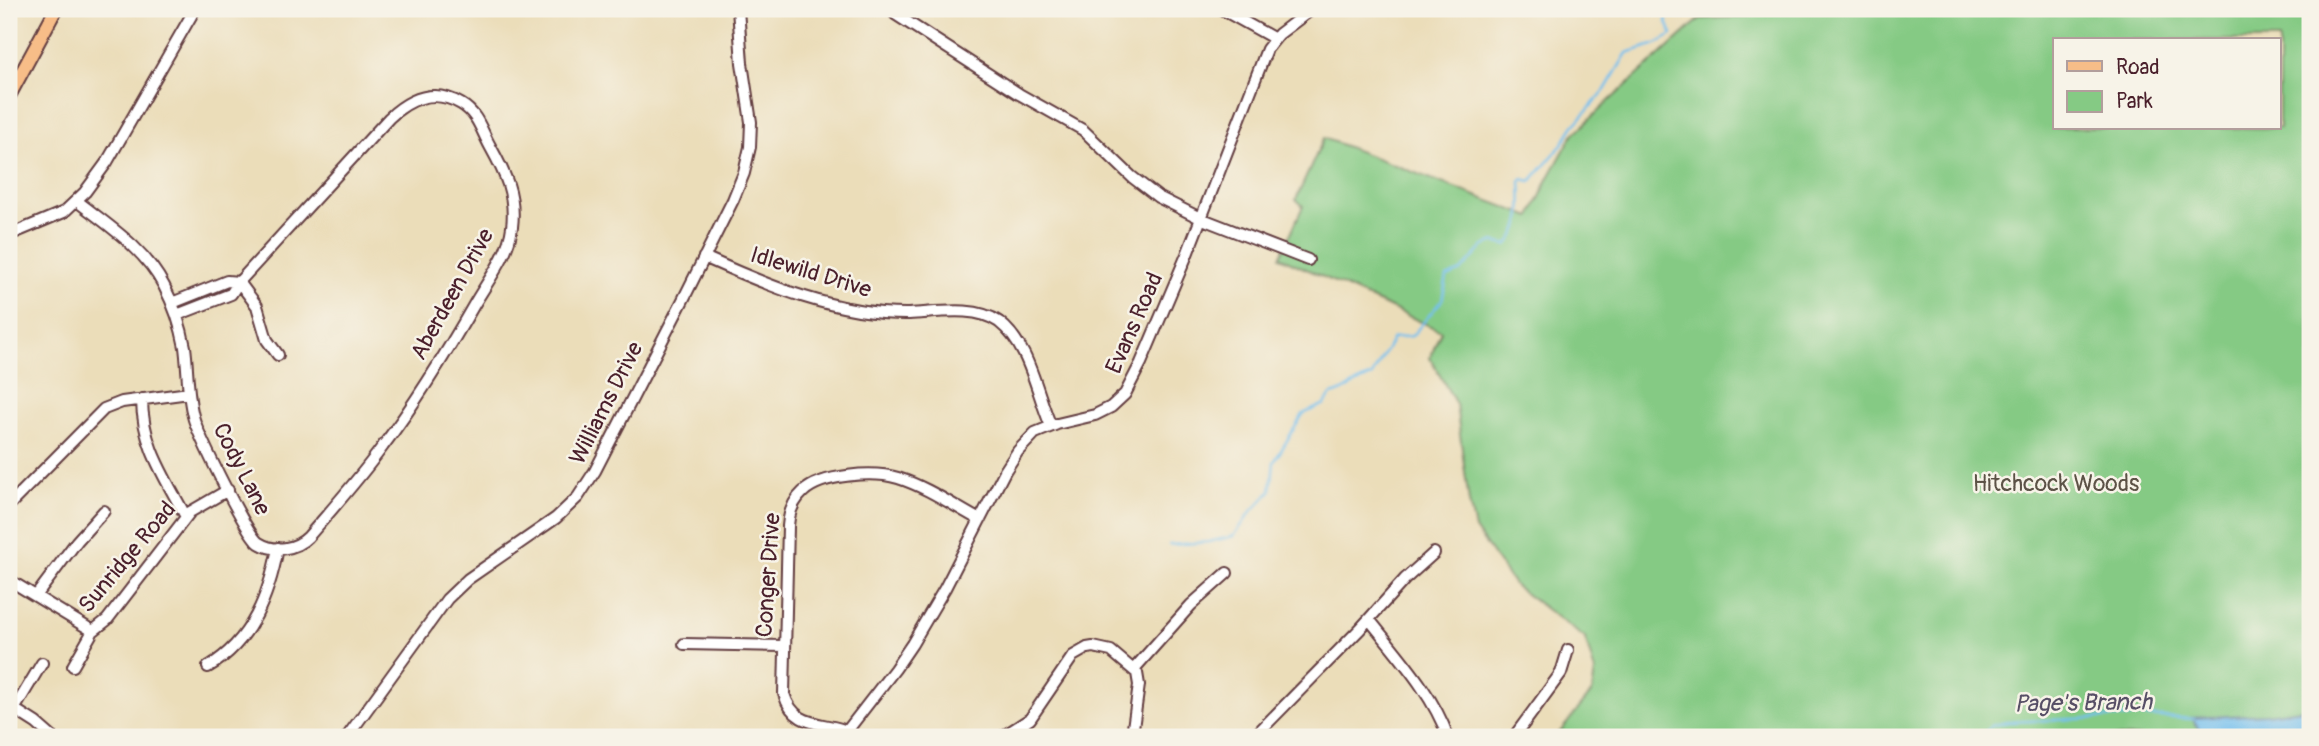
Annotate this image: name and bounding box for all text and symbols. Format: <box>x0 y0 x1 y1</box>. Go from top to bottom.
legend <box>2053 38 2280 130</box>
text: Road <box>2116 54 2160 81</box>
text: Park <box>2116 88 2153 115</box>
street label: Aberdeen Drive <box>404 222 500 365</box>
street label: Idlewild Drive <box>747 240 876 304</box>
street label: Evans Road <box>1099 268 1169 378</box>
street label: Williams Drive <box>563 336 650 469</box>
street label: Cody Lane <box>206 418 278 521</box>
park label: Hitchcock Woods <box>1973 469 2139 498</box>
street label: Sunridge Road <box>72 495 182 619</box>
street label: Conger Drive <box>749 511 787 638</box>
water label: Page's Branch <box>2014 687 2154 719</box>

